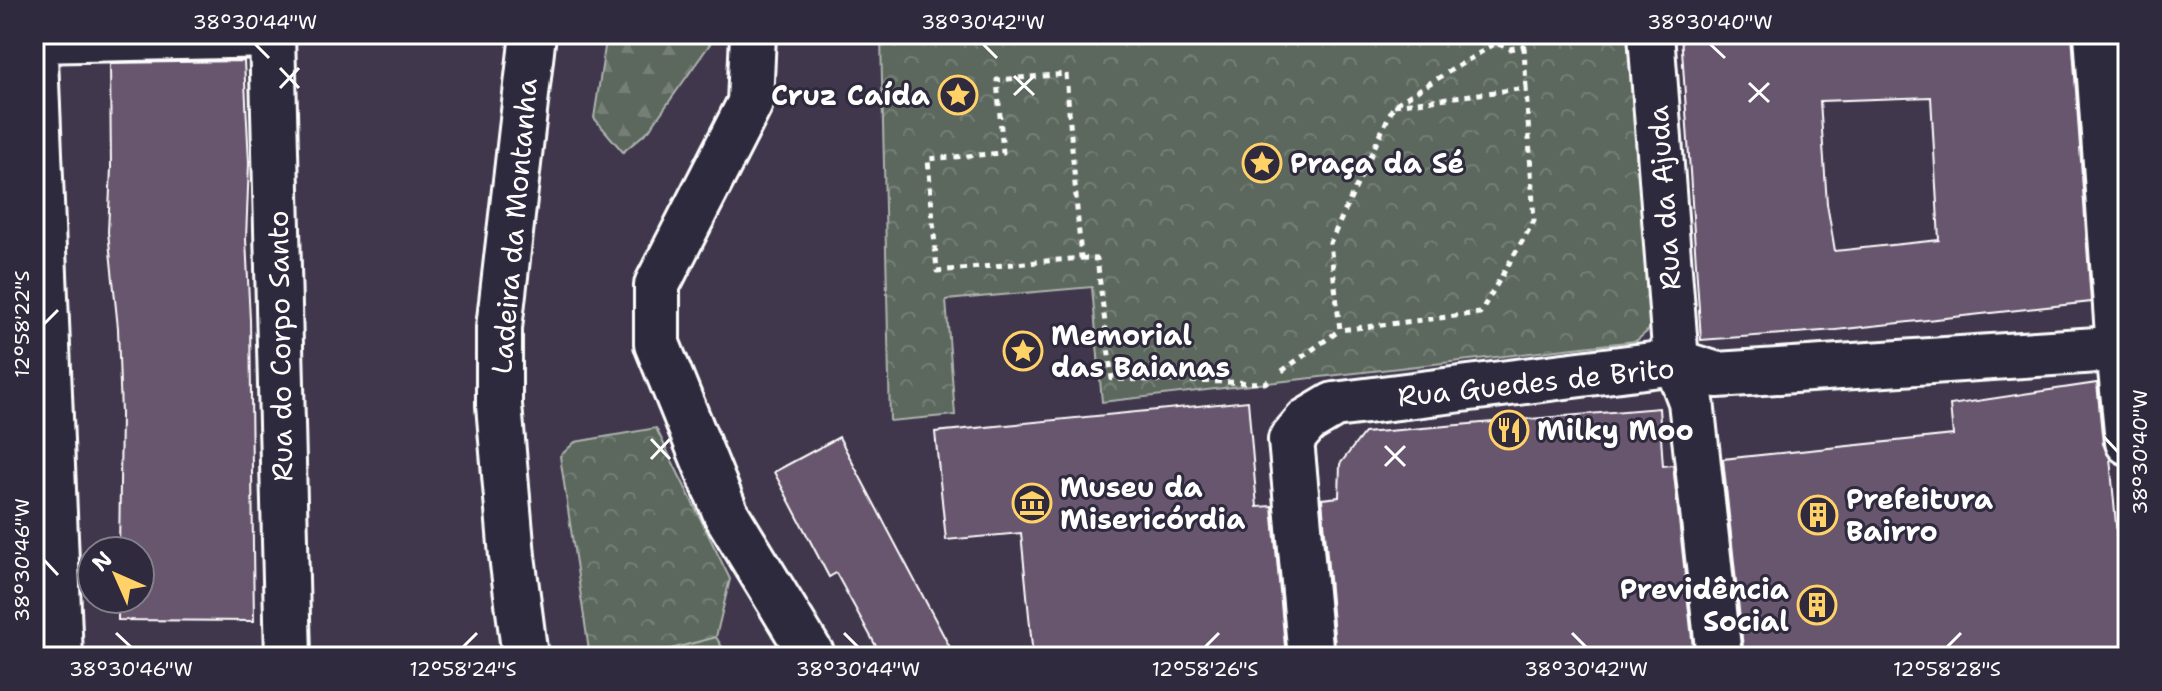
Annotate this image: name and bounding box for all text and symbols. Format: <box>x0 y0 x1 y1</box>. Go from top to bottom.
text: 38°30'44"W <box>193 9 317 35</box>
text: 38°30'42"W <box>921 9 1045 35</box>
text: 38°30'40"W <box>1647 9 1773 35</box>
place icon: Cruz Caída <box>937 74 979 116</box>
place label: Cruz Caída <box>771 76 930 114</box>
street label: Ladeira da Montanha <box>482 77 546 375</box>
street label: Rua da Ajuda <box>1639 104 1689 292</box>
place icon: Praça da Sé <box>1241 142 1283 184</box>
place label: Praça da Sé <box>1290 144 1464 182</box>
street label: Rua do Corpo Santo <box>259 210 301 482</box>
text: 12°58'22"S <box>9 270 35 378</box>
place label: Memorial das Baianas <box>1051 316 1230 386</box>
place icon: Memorial das Baianas <box>1002 330 1044 372</box>
street label: Rua Guedes de Brito <box>1396 349 1676 415</box>
text: 38°30'40"W <box>2127 389 2153 515</box>
restaurant icon: Milky Moo <box>1488 409 1530 451</box>
place label: Milky Moo <box>1537 411 1694 449</box>
place label: Museu da Misericórdia <box>1060 468 1245 538</box>
place label: Prefeitura Bairro <box>1846 480 1993 550</box>
museum icon: Museu da Misericórdia <box>1011 482 1053 524</box>
building icon: Prefeitura Bairro <box>1797 494 1839 536</box>
text: 38°30'46"W <box>9 498 35 622</box>
north arrow <box>76 535 156 615</box>
text: N <box>86 545 119 578</box>
place label: Previdência Social <box>1620 570 1789 640</box>
building icon: Previdência Social <box>1796 584 1838 626</box>
text: 38°30'46"W <box>69 656 193 682</box>
text: 12°58'24"S <box>409 656 517 682</box>
text: 38°30'44"W <box>796 656 920 682</box>
text: 12°58'26"S <box>1152 656 1258 682</box>
text: 38°30'42"W <box>1524 656 1648 682</box>
text: 12°58'28"S <box>1893 656 2001 682</box>

